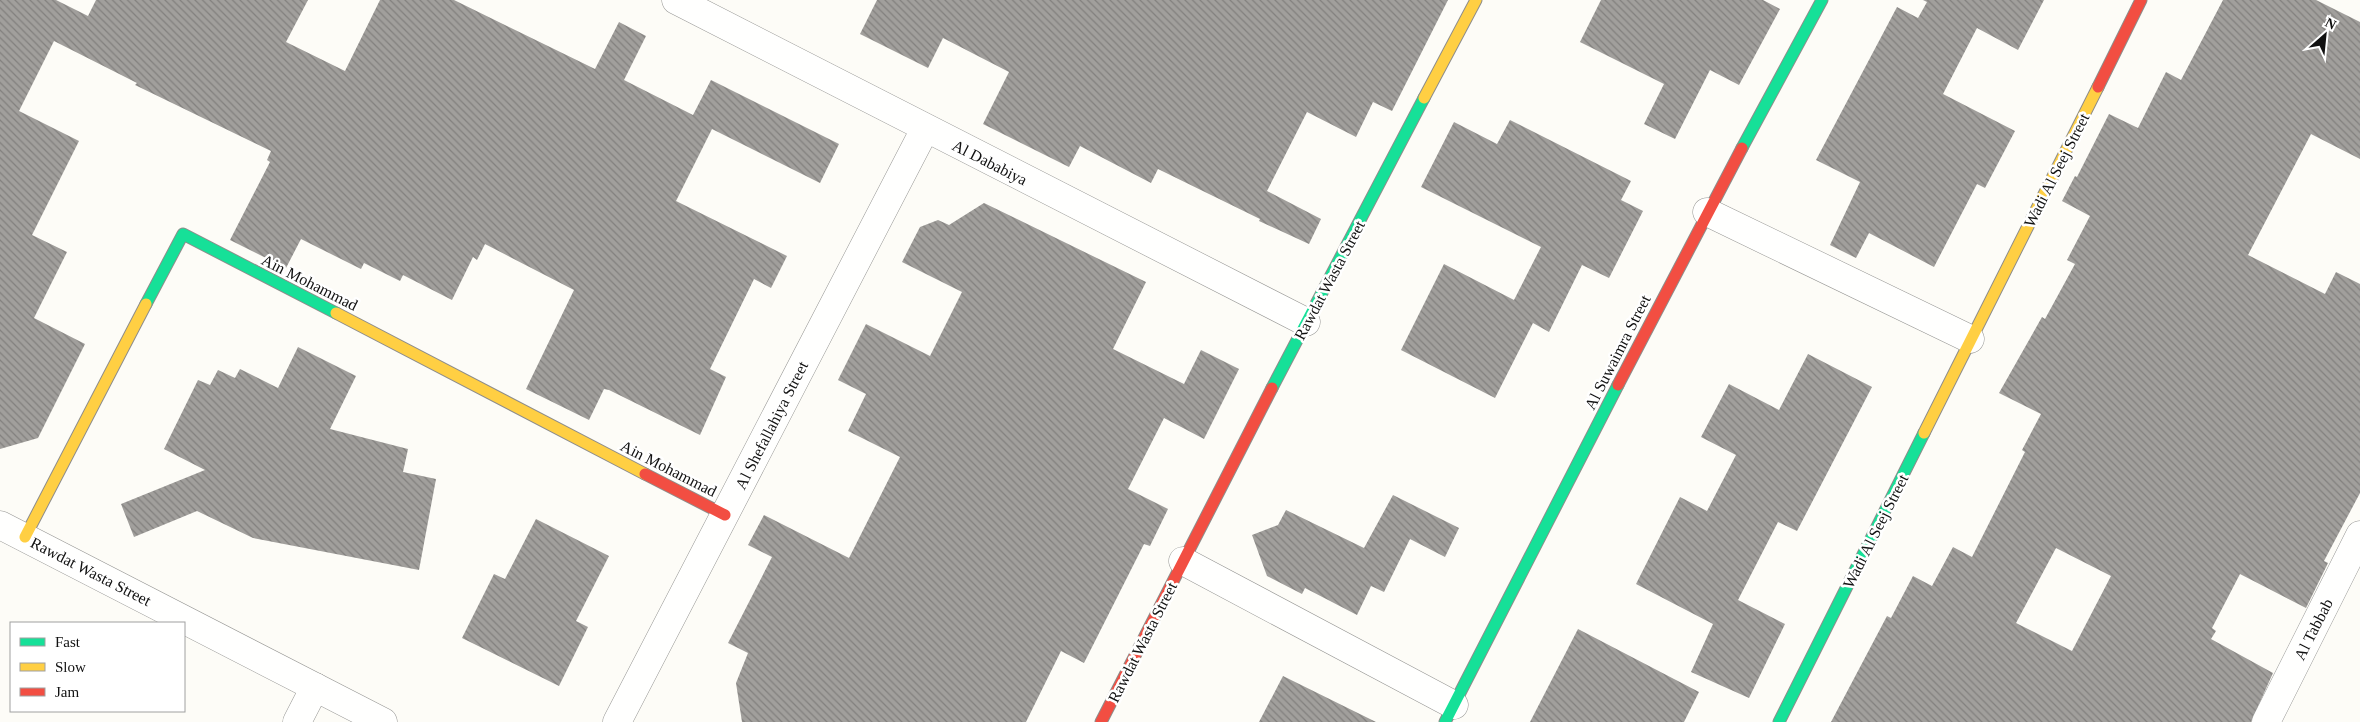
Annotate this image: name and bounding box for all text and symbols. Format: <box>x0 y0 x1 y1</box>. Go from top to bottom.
north arrow <box>2300 10 2350 60</box>
text: N <box>2323 15 2339 33</box>
street label: Wadi Al Seej Street <box>2020 110 2094 230</box>
street label: Al Dababiya <box>949 136 1030 189</box>
street label: Rawdat Wasta Street <box>1291 217 1368 343</box>
street label: Ain Mohammad <box>259 251 361 314</box>
street label: Al Suwaimra Street <box>1581 292 1654 412</box>
street label: Al Shefallahiya Street <box>732 358 812 492</box>
street label: Ain Mohammad <box>618 437 720 500</box>
street label: Wadi Al Seej Street <box>1839 471 1913 591</box>
street label: Rawdat Wasta Street <box>28 534 154 609</box>
street label: Rawdat Wasta Street <box>1105 579 1180 705</box>
street label: Al Tabbab <box>2291 596 2336 663</box>
legend <box>10 622 185 712</box>
text: Fast <box>55 634 81 650</box>
text: Slow <box>55 659 86 675</box>
text: Jam <box>55 684 79 700</box>

